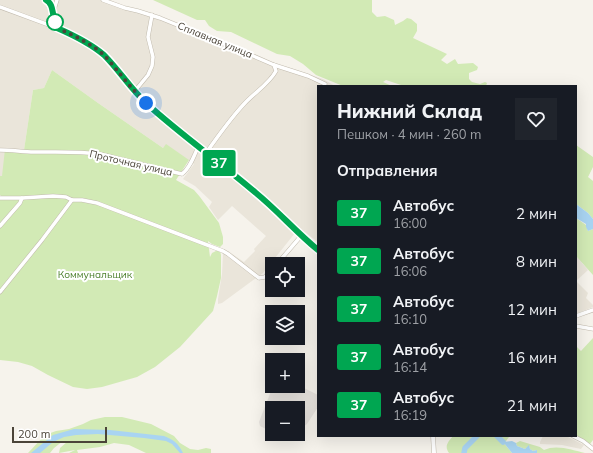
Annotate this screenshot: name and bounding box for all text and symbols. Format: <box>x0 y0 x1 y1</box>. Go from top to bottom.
unlabelled marker <box>46 13 64 31</box>
street label: Сплавная улица <box>176 19 254 61</box>
your location <box>136 93 156 113</box>
button: heart <box>515 98 557 140</box>
text: Нижний Склад <box>337 99 482 123</box>
text: Пешком · 4 мин · 260 m <box>337 126 481 142</box>
street label: Проточная улица <box>88 147 174 179</box>
line badge: 37 <box>201 150 237 176</box>
text: 37 <box>211 154 227 172</box>
text: Отправления <box>337 161 438 180</box>
text: Автобус <box>393 196 454 215</box>
text: 37 <box>351 204 367 222</box>
text: 2 мин <box>516 204 557 223</box>
text: 16:00 <box>393 215 427 231</box>
text: Автобус <box>393 244 454 263</box>
text: 37 <box>351 252 367 270</box>
text: 8 мин <box>516 252 557 271</box>
map controls <box>265 257 305 441</box>
button: locate <box>265 257 305 297</box>
text: 16:06 <box>393 263 427 279</box>
park label: Коммунальщик <box>58 268 133 281</box>
text: Автобус <box>393 292 454 311</box>
text: 37 <box>351 300 367 318</box>
text: 12 мин <box>507 300 557 319</box>
button: layers <box>265 305 305 345</box>
text: 16:10 <box>393 311 427 327</box>
text: Автобус <box>393 340 454 359</box>
text: 37 <box>351 348 367 366</box>
text: 16 мин <box>507 348 557 367</box>
button: + <box>265 353 305 393</box>
text: 16:14 <box>393 359 427 375</box>
text: Автобус <box>393 388 454 407</box>
text: 37 <box>351 396 367 414</box>
text: 21 мин <box>507 396 557 415</box>
button: − <box>265 401 305 441</box>
text: 16:19 <box>393 407 427 423</box>
scale bar <box>12 425 107 444</box>
text: 200 m <box>18 427 50 441</box>

